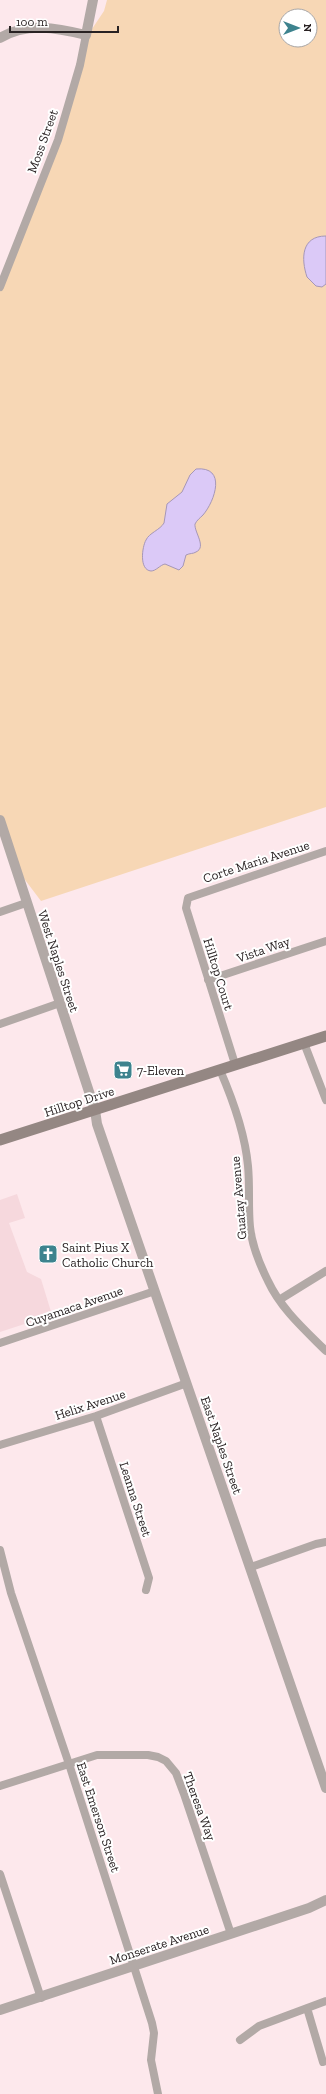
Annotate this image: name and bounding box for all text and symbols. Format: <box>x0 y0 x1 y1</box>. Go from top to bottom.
scale bar <box>10 8 118 34</box>
north arrow <box>278 8 318 48</box>
text: 100 m <box>16 15 48 29</box>
text: N <box>301 24 314 33</box>
street label: Moss Street <box>24 107 61 175</box>
street label: Corte Maria Avenue <box>201 837 311 886</box>
street label: West Naples Street <box>35 908 82 1014</box>
street label: Vista Way <box>234 933 292 966</box>
street label: Hilltop Court <box>200 936 237 1012</box>
supermarket icon: 7-Eleven <box>112 1059 134 1081</box>
place label: 7-Eleven <box>137 1063 185 1078</box>
street label: Hilltop Drive <box>42 1083 116 1120</box>
street label: Guatay Avenue <box>227 1156 250 1240</box>
place label: Saint Pius X Catholic Church <box>62 1240 154 1270</box>
church icon: Saint Pius X Catholic Church <box>37 1243 59 1265</box>
street label: Cuyamaca Avenue <box>24 1283 125 1330</box>
street label: Helix Avenue <box>53 1386 127 1423</box>
street label: East Naples Street <box>198 1394 245 1496</box>
street label: Leanna Street <box>116 1460 155 1539</box>
street label: East Emerson Street <box>74 1760 123 1874</box>
street label: Theresa Way <box>180 1770 219 1843</box>
street label: Monserate Avenue <box>108 1921 211 1968</box>

